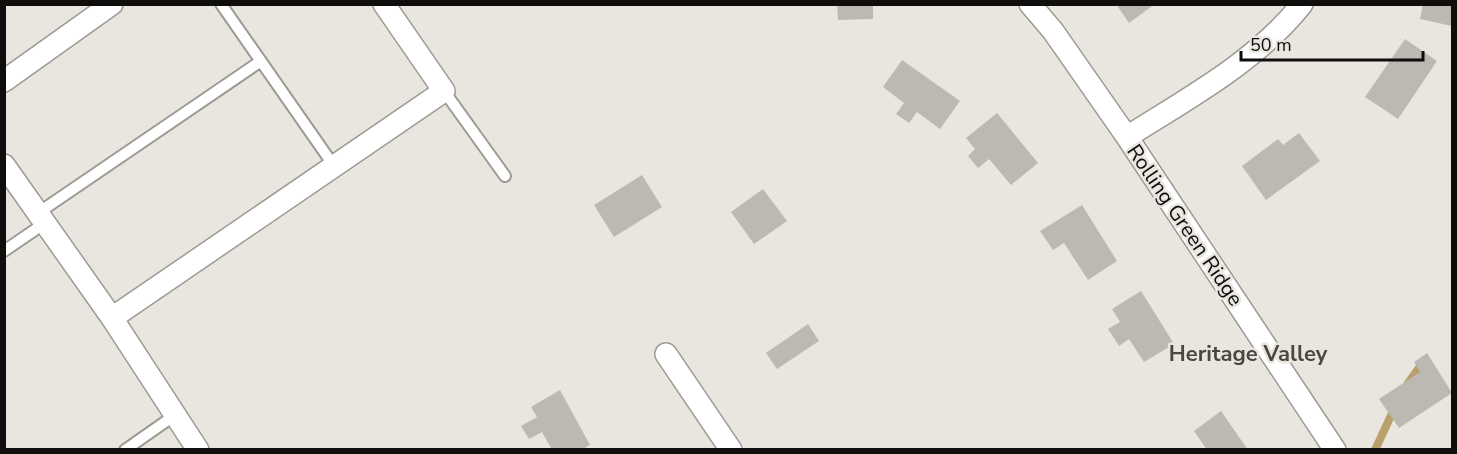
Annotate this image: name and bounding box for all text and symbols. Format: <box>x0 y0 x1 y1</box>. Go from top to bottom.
scale bar <box>1241 24 1422 62</box>
text: 50 m <box>1250 33 1292 57</box>
street label: Rolling Green Ridge <box>1120 139 1250 311</box>
district label: Heritage Valley <box>1169 339 1328 369</box>

